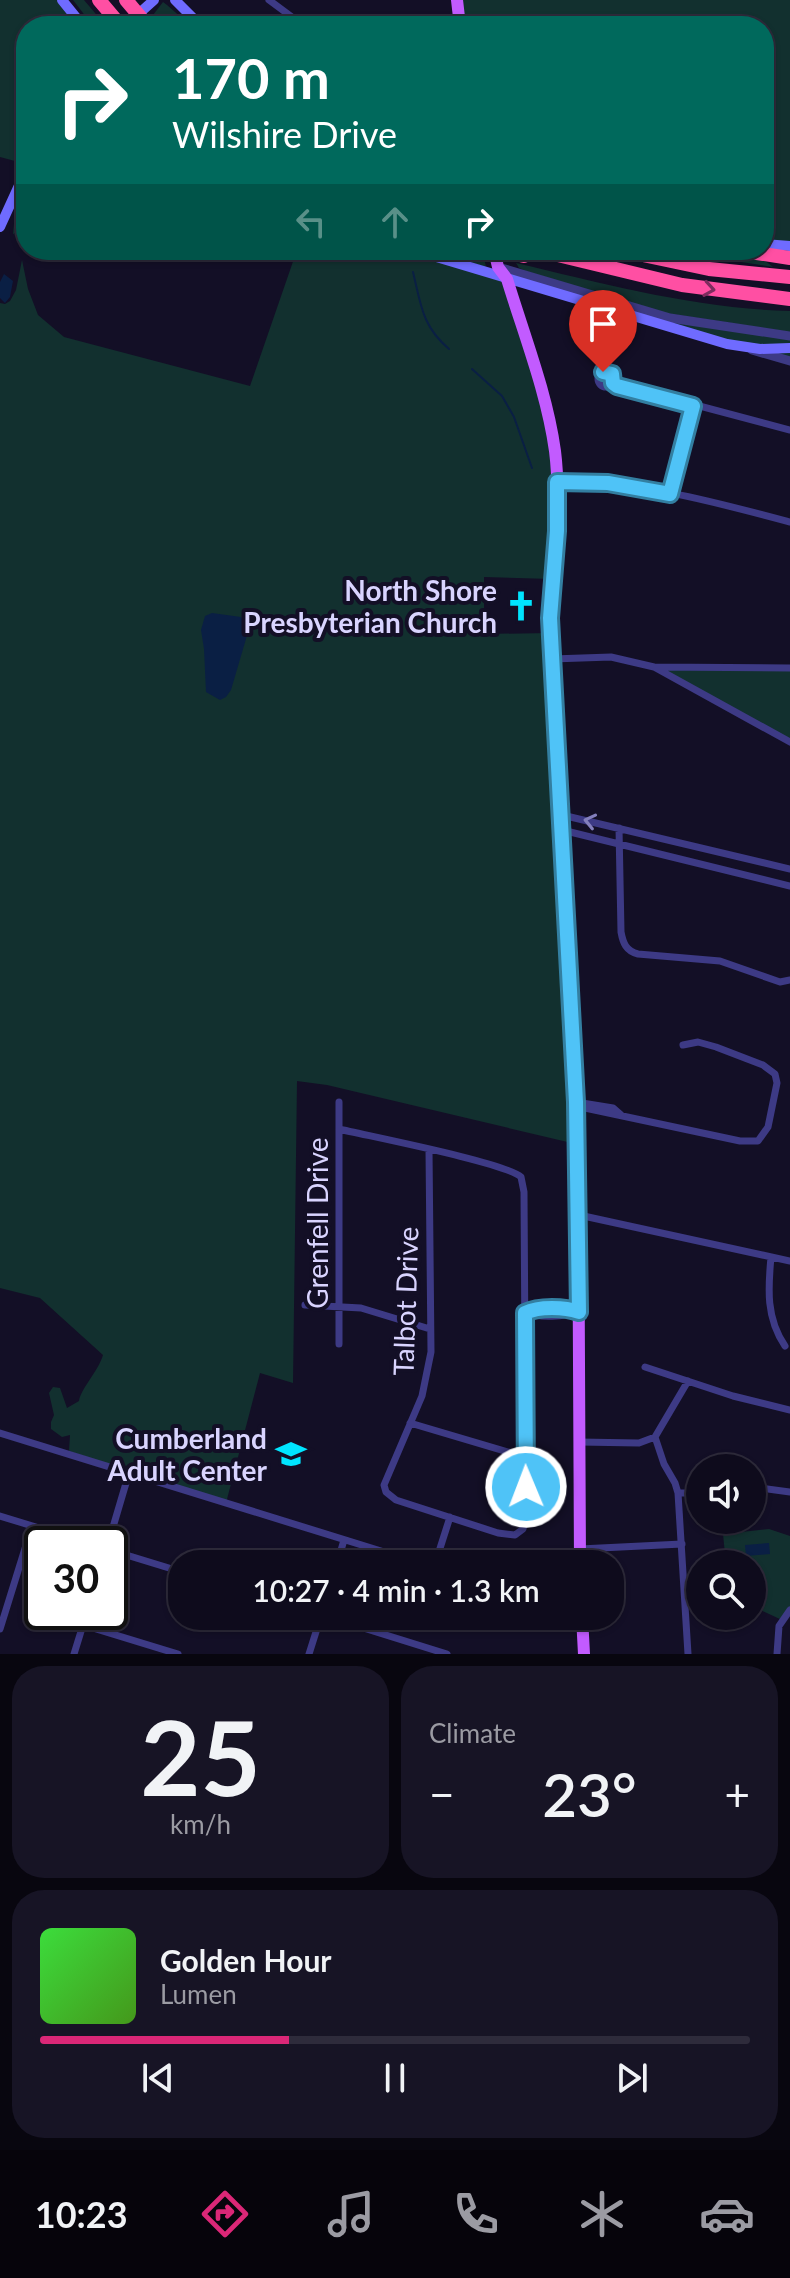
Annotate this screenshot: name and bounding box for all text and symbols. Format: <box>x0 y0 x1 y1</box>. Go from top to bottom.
text: 170 m <box>172 44 330 111</box>
icon: right <box>40 48 144 152</box>
text: Wilshire Drive <box>172 112 397 156</box>
icon: left <box>289 200 333 244</box>
icon: ahead <box>373 200 417 244</box>
icon: right <box>457 200 501 244</box>
one-way arrow <box>703 280 716 297</box>
pin <box>569 290 637 372</box>
icon: arrive <box>581 302 625 346</box>
place label: North Shore Presbyterian Church <box>243 573 497 639</box>
church icon: North Shore Presbyterian Church <box>504 589 538 623</box>
one-way arrow <box>584 814 598 831</box>
street label: Grenfell Drive <box>300 1137 334 1309</box>
street label: Talbot Drive <box>385 1226 425 1376</box>
place label: Cumberland Adult Center <box>107 1421 268 1487</box>
school or university icon: Cumberland Adult Center <box>274 1437 308 1471</box>
position arrow <box>484 1445 568 1529</box>
map controls <box>686 1454 766 1630</box>
button: sound <box>686 1454 766 1534</box>
speed limit sign: 30 <box>24 1526 128 1630</box>
button: search <box>686 1550 766 1630</box>
text: 10:27 · 4 min · 1.3 km <box>252 1572 540 1608</box>
text: 25 <box>140 1693 261 1818</box>
text: Climate <box>429 1717 516 1749</box>
text: 23° <box>542 1758 637 1830</box>
text: − <box>429 1768 455 1820</box>
text: + <box>724 1768 750 1820</box>
text: km/h <box>170 1808 231 1840</box>
text: Golden Hour <box>160 1942 332 1978</box>
text: Lumen <box>160 1978 237 2010</box>
icon: previous <box>136 2056 180 2100</box>
icon: pause <box>373 2056 417 2100</box>
icon: next <box>610 2056 654 2100</box>
icon: directions <box>197 2186 253 2242</box>
icon: music <box>323 2186 379 2242</box>
icon: phone <box>448 2186 504 2242</box>
icon: climate <box>574 2186 630 2242</box>
icon: car <box>699 2186 755 2242</box>
text: 10:23 <box>35 2192 128 2236</box>

